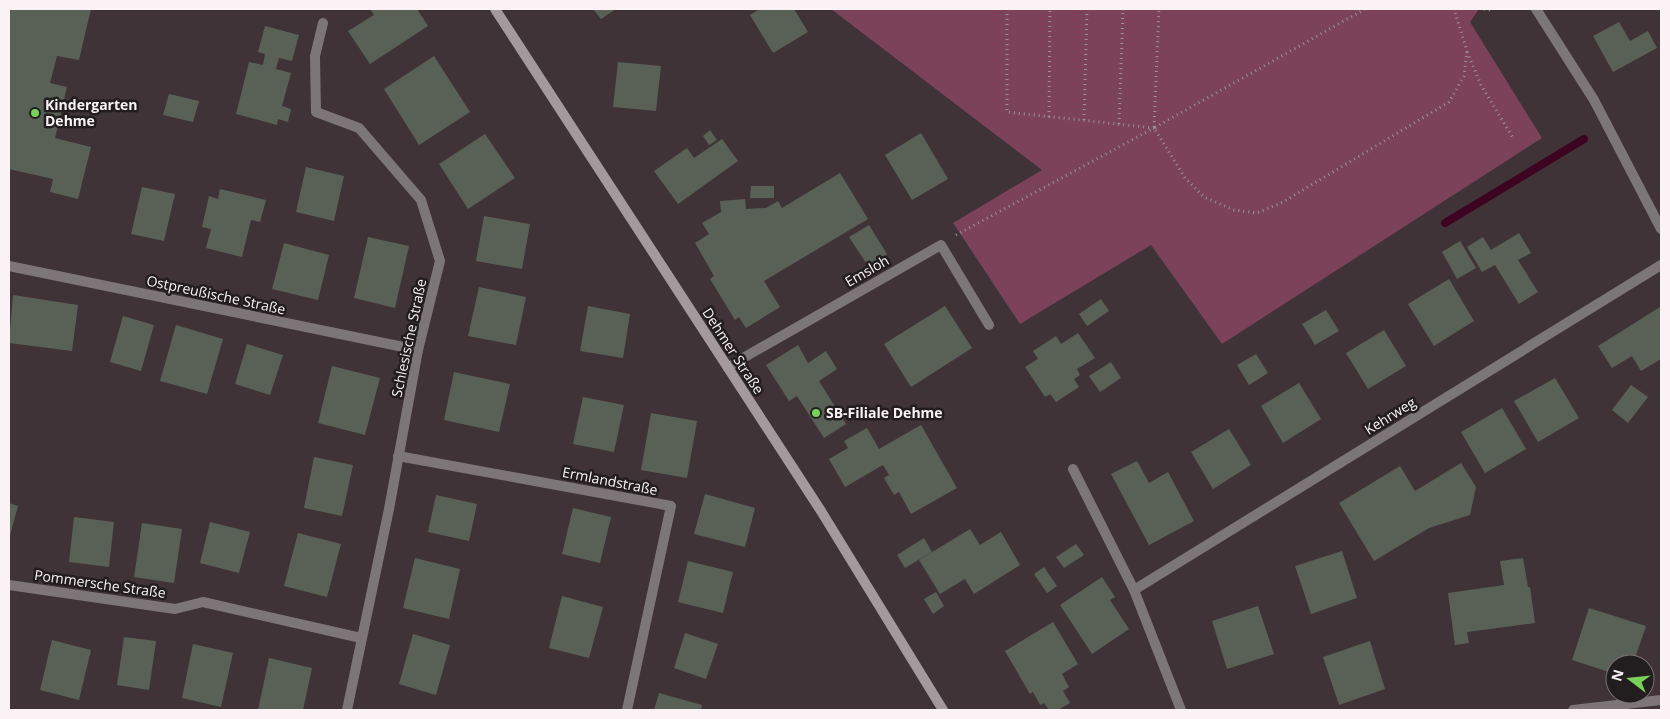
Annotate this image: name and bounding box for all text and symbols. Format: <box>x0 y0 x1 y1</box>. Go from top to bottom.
place label: Kindergarten Dehme <box>45 95 138 130</box>
marker: Kindergarten Dehme <box>29 107 41 119</box>
street label: Emsloh <box>841 250 892 291</box>
street label: Ostpreußische Straße <box>145 270 288 319</box>
street label: Schlesische Straße <box>387 277 430 399</box>
street label: Dehmer Straße <box>698 304 769 398</box>
street label: Kehrweg <box>1361 392 1419 439</box>
place label: SB-Filiale Dehme <box>826 403 943 422</box>
marker: SB-Filiale Dehme <box>810 407 822 419</box>
street label: Ermlandstraße <box>561 462 659 499</box>
street label: Pommersche Straße <box>33 565 167 602</box>
north arrow <box>1605 654 1655 704</box>
text: N <box>1606 667 1628 683</box>

